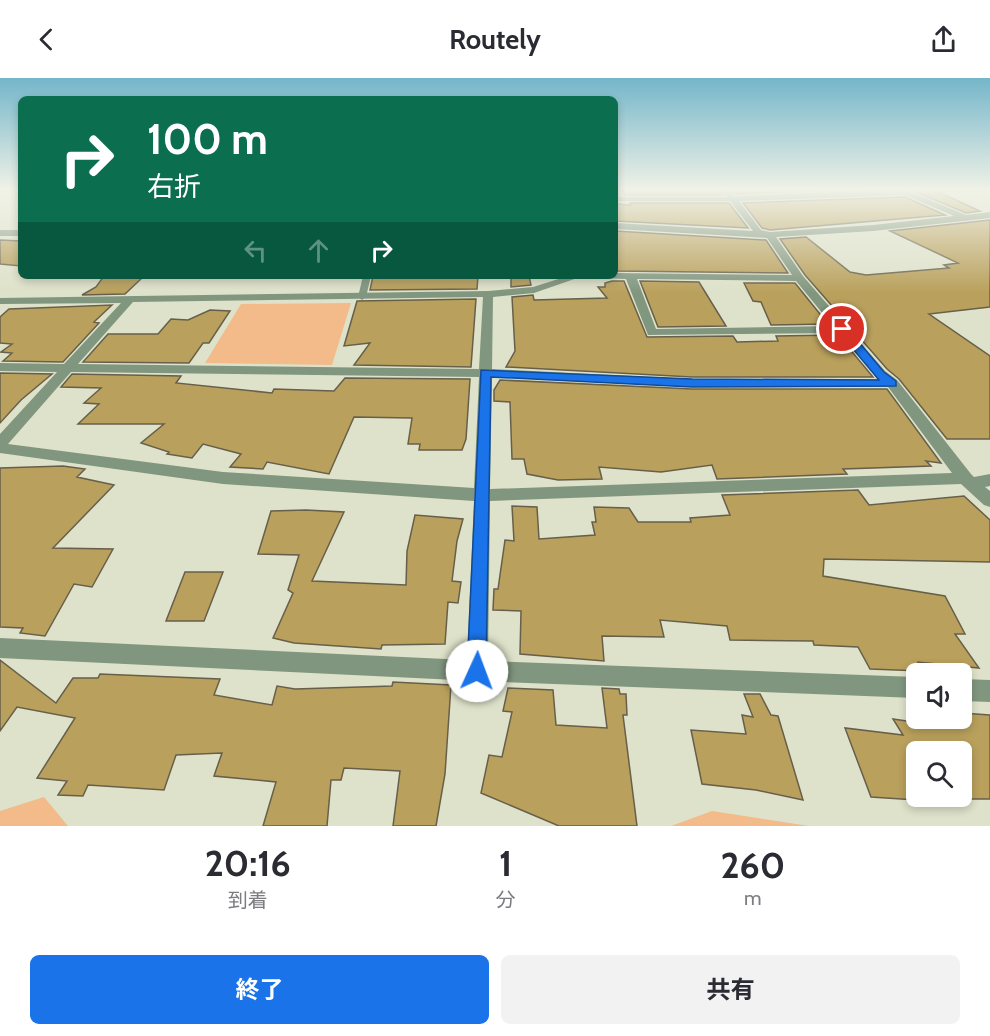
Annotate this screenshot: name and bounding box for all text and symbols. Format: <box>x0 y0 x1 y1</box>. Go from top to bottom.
icon: back <box>30 23 63 56</box>
text: Routely <box>449 23 541 56</box>
icon: share <box>927 23 960 56</box>
text: 100 m <box>147 113 268 165</box>
icon: right <box>48 120 126 198</box>
text: 右折 <box>147 170 201 203</box>
icon: left <box>239 234 272 267</box>
icon: ahead <box>302 234 335 267</box>
icon: right <box>365 234 398 267</box>
pin <box>816 303 867 354</box>
icon: arrive <box>825 312 858 345</box>
position arrow <box>445 639 509 703</box>
map controls <box>906 663 972 807</box>
button: sound <box>906 663 972 729</box>
button: search <box>906 741 972 807</box>
text: 20:16 <box>205 841 291 885</box>
text: 1 <box>499 841 512 885</box>
text: 260 <box>720 843 785 887</box>
text: m <box>744 886 762 910</box>
text: 到着 <box>228 888 268 912</box>
text: 分 <box>496 888 516 912</box>
button: 終了 <box>30 955 489 1024</box>
button: 共有 <box>501 955 960 1024</box>

